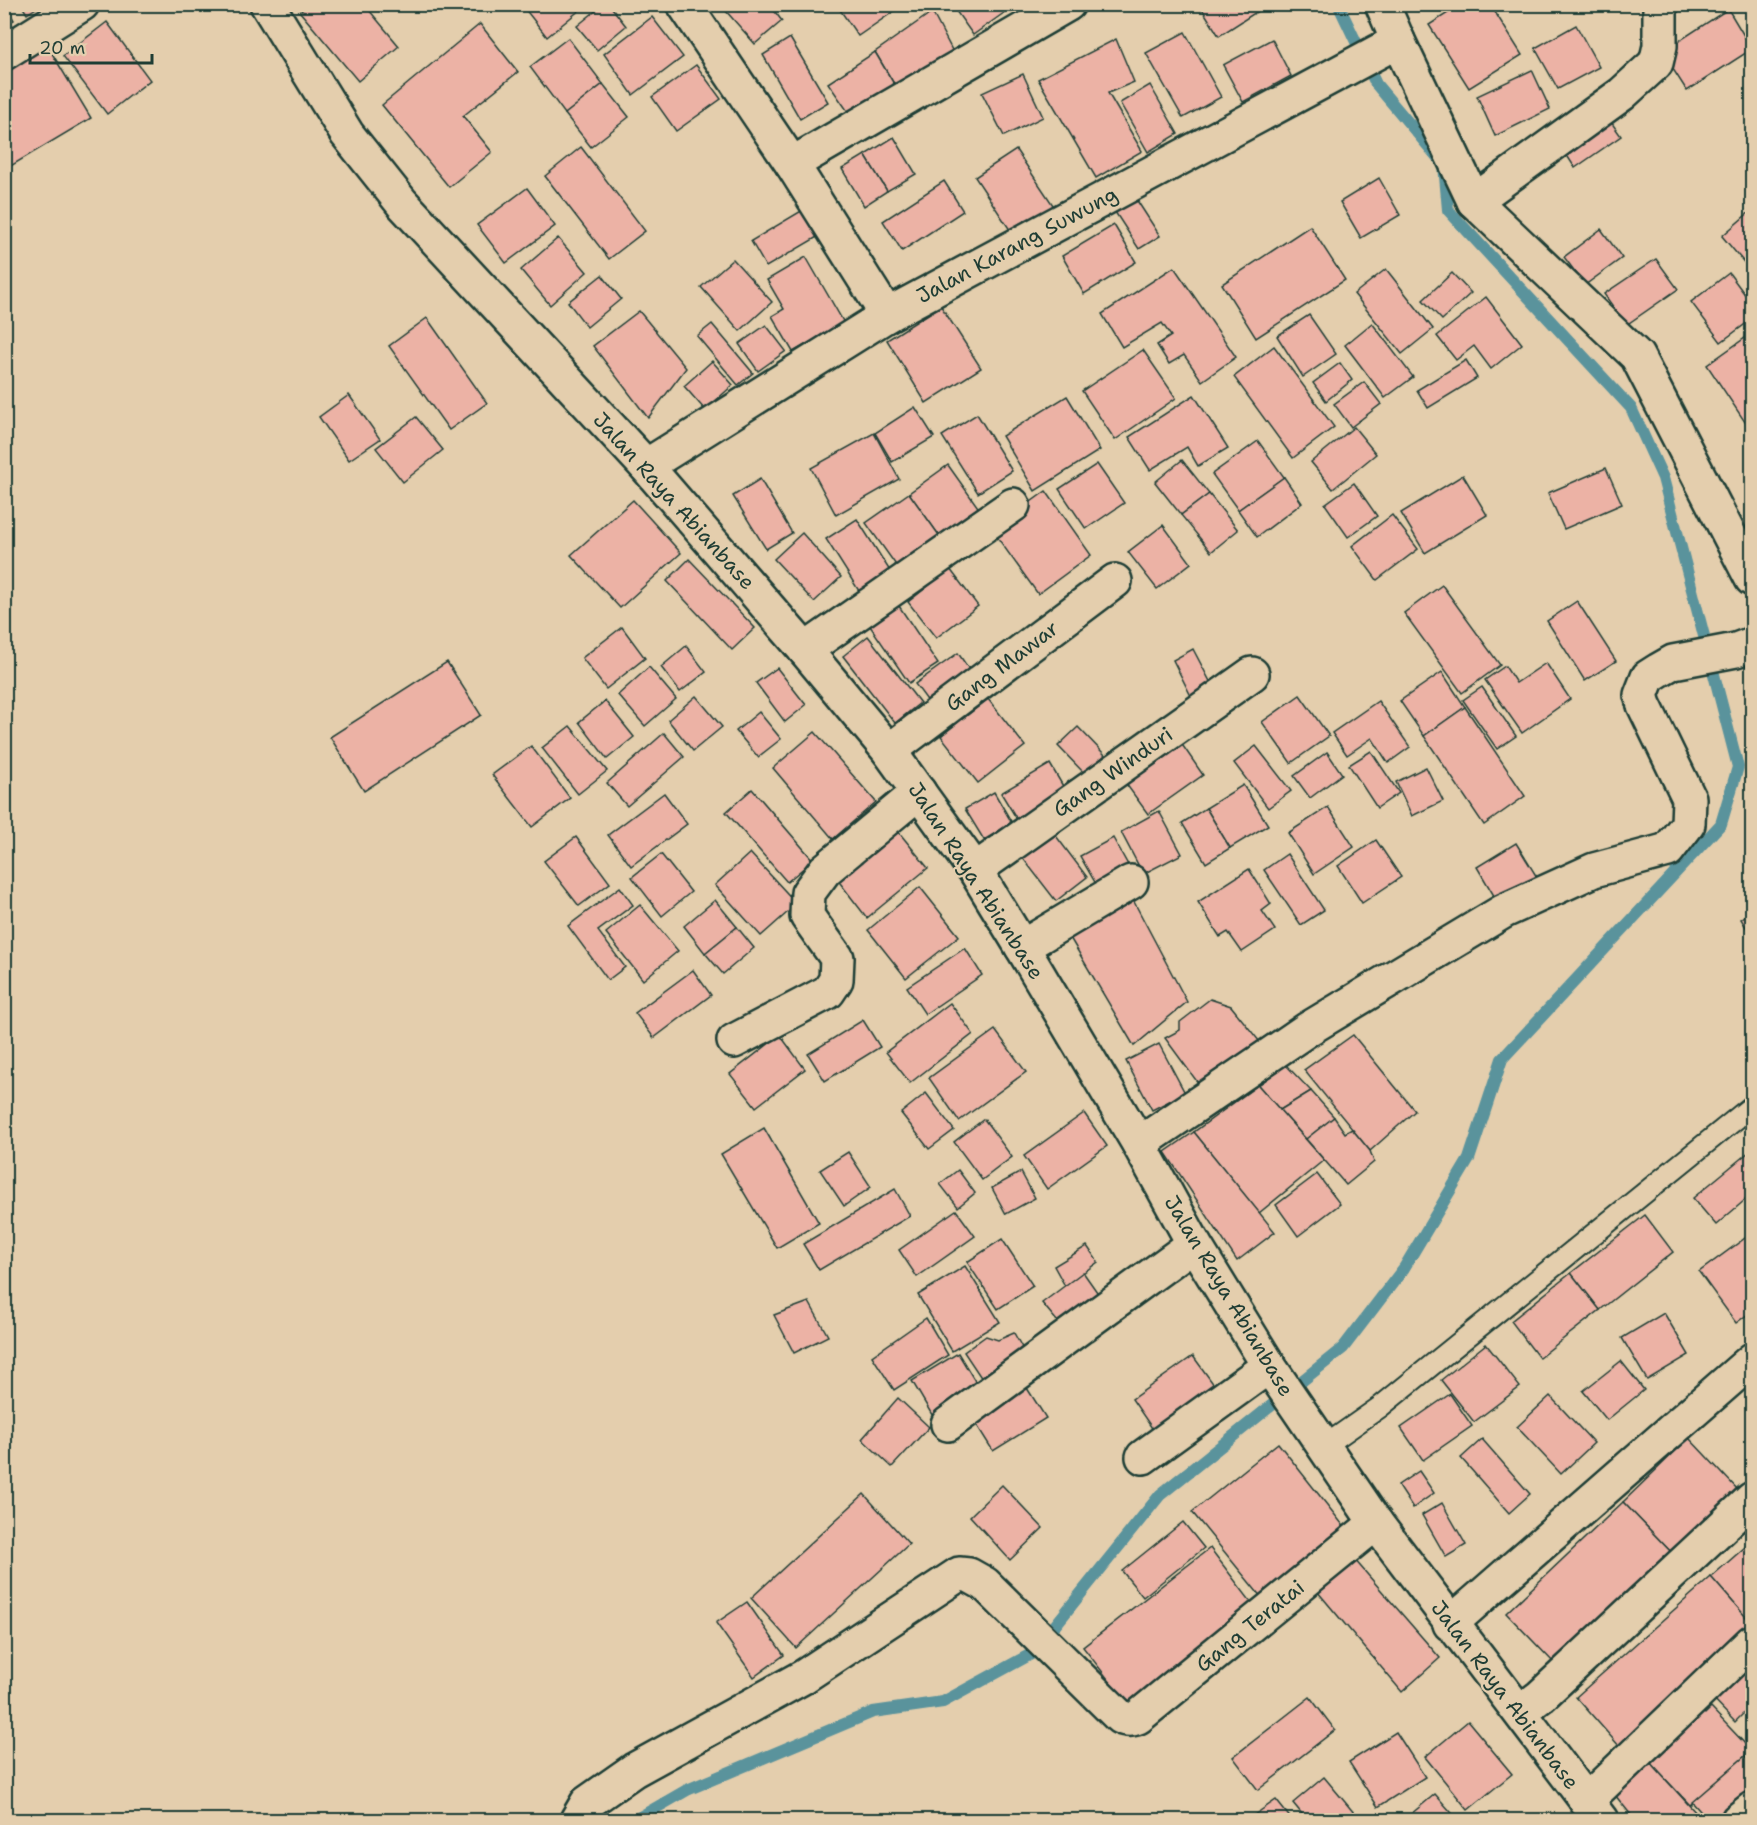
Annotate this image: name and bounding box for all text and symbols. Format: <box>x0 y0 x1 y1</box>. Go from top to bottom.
scale bar <box>30 27 152 65</box>
text: 20 m <box>39 36 85 60</box>
street label: Jalan Karang Suwung <box>912 180 1122 310</box>
street label: Jalan Raya Abianbase <box>587 406 761 596</box>
street label: Gang Mawar <box>940 614 1064 718</box>
street label: Gang Winduri <box>1047 720 1179 824</box>
street label: Jalan Raya Abianbase <box>902 777 1050 985</box>
street label: Jalan Raya Abianbase <box>1158 1190 1300 1402</box>
street label: Gang Teratai <box>1190 1573 1310 1679</box>
street label: Jalan Raya Abianbase <box>1425 1595 1585 1795</box>

